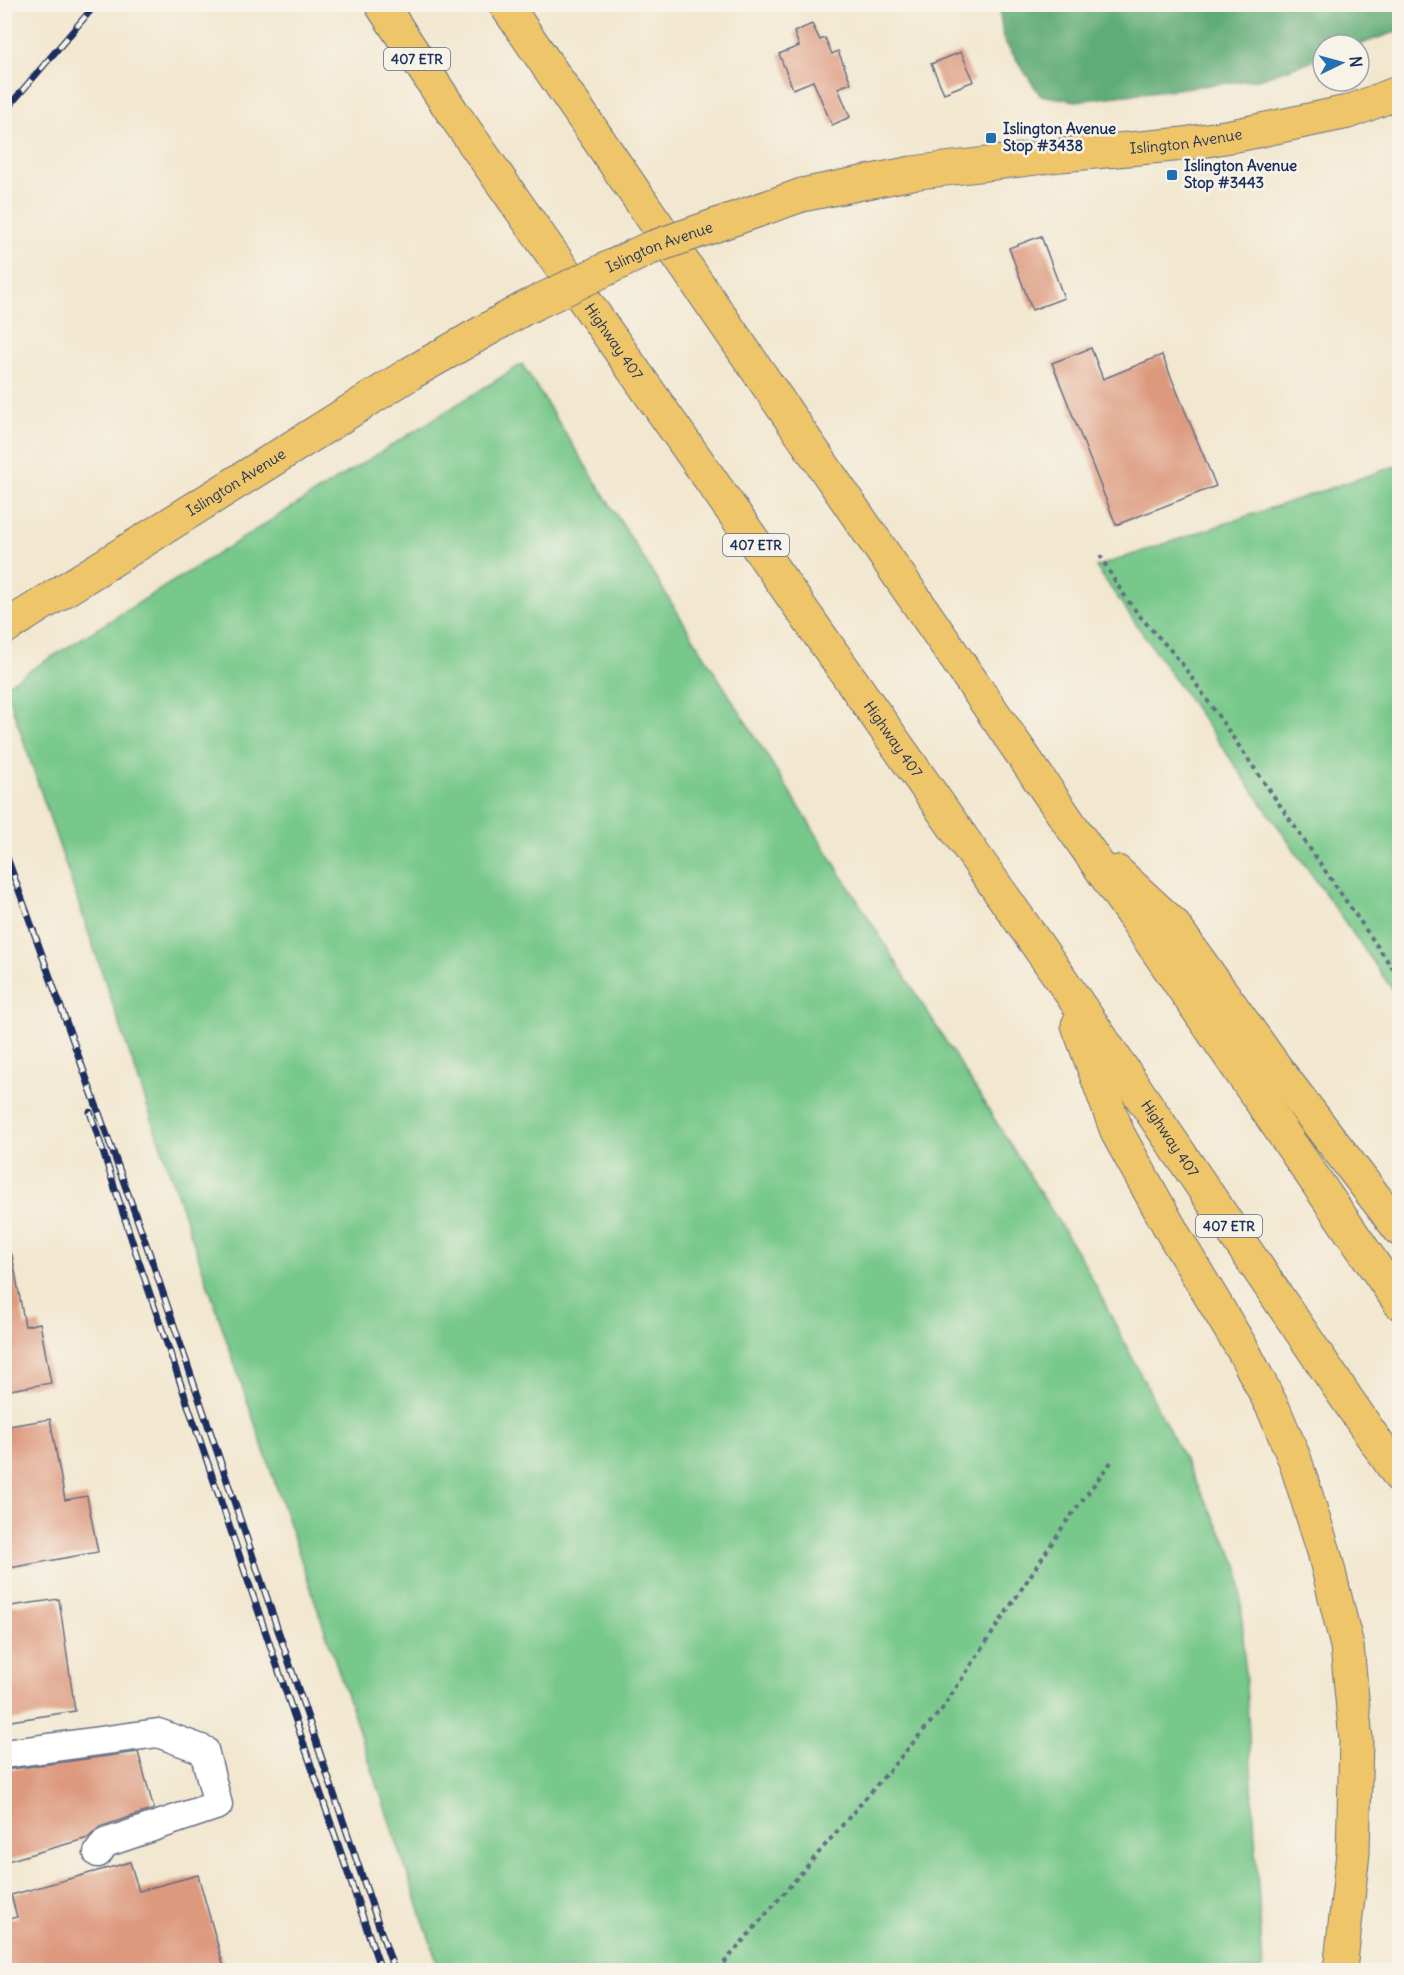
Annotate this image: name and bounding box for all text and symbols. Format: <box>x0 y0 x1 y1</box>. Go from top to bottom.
north arrow <box>1311 33 1371 93</box>
road number: 407 ETR <box>384 48 450 70</box>
text: N <box>1345 55 1366 68</box>
place label: Islington Avenue Stop #3438 <box>1003 119 1116 156</box>
street label: Islington Avenue <box>1129 124 1244 158</box>
marker: Islington Avenue Stop #3438 <box>984 131 998 145</box>
place label: Islington Avenue Stop #3443 <box>1184 156 1297 193</box>
marker: Islington Avenue Stop #3443 <box>1165 168 1179 182</box>
street label: Islington Avenue <box>603 217 715 277</box>
street label: Highway 407 <box>581 299 647 383</box>
street label: Islington Avenue <box>183 444 289 520</box>
road number: 407 ETR <box>723 534 789 556</box>
street label: Highway 407 <box>860 697 927 781</box>
street label: Highway 407 <box>1137 1096 1203 1181</box>
road number: 407 ETR <box>1196 1215 1262 1237</box>

